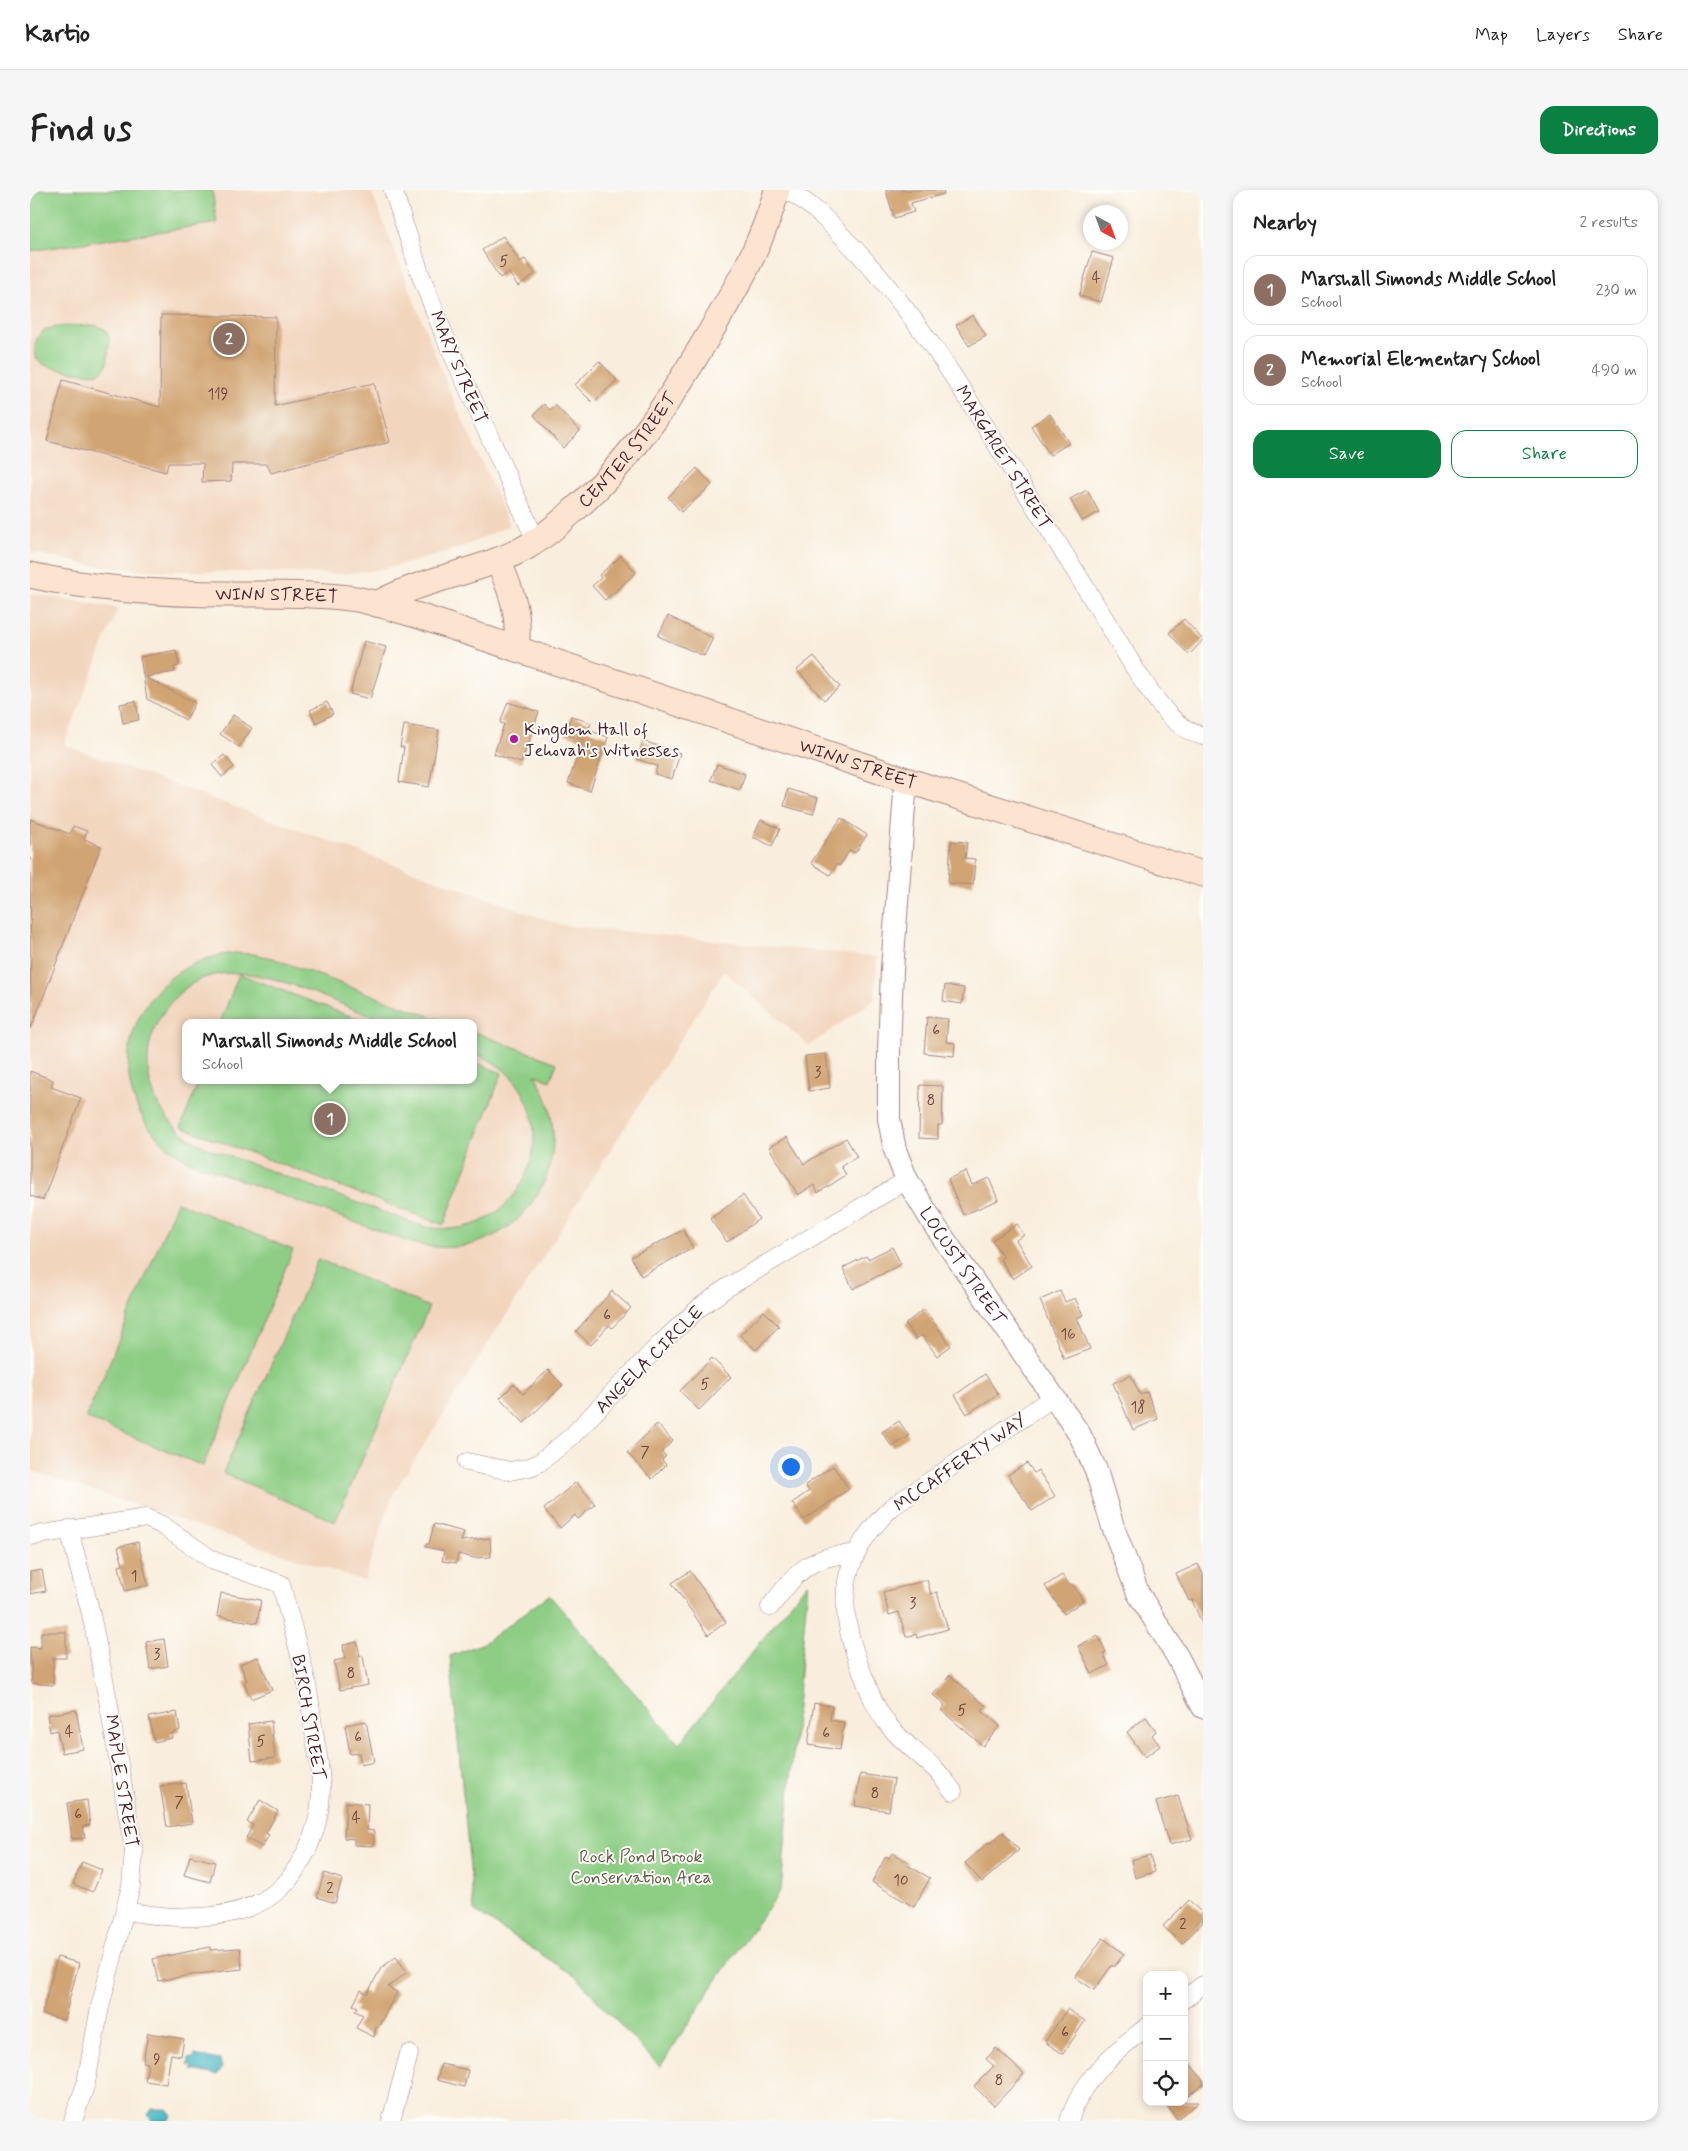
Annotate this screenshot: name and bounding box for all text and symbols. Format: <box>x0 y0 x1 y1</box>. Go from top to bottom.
text: Kartio <box>25 19 90 50</box>
text: Map <box>1475 23 1508 47</box>
text: Layers <box>1536 23 1590 47</box>
text: Share <box>1618 23 1663 47</box>
button: Directions <box>1540 106 1658 154</box>
text: Find us <box>30 107 132 153</box>
north arrow <box>1083 205 1128 250</box>
text: Nearby <box>1253 209 1317 237</box>
text: 2 results <box>1580 212 1638 233</box>
house number: 5 <box>499 252 509 272</box>
text: Marshall Simonds Middle School <box>1301 267 1556 292</box>
house number: 4 <box>1092 268 1101 288</box>
text: 1 <box>1266 280 1274 301</box>
text: 230 m <box>1596 280 1637 301</box>
text: School <box>1301 292 1342 313</box>
street label: MARY STREET <box>424 307 493 427</box>
pin: 2 <box>213 320 245 358</box>
text: Memorial Elementary School <box>1301 347 1540 372</box>
text: 2 <box>1266 360 1274 381</box>
text: 490 m <box>1591 360 1637 381</box>
text: School <box>1301 372 1342 393</box>
street label: MARGARET STREET <box>949 381 1057 534</box>
house number: 119 <box>207 385 229 405</box>
street label: CENTER STREET <box>573 388 683 514</box>
button: Save <box>1253 430 1441 478</box>
button: Share <box>1451 430 1638 478</box>
street label: WINN STREET <box>215 583 339 610</box>
place label: Kingdom Hall of Jehovah's Witnesses <box>524 718 679 763</box>
marker: Kingdom Hall of Jehovah's Witnesses <box>508 733 520 745</box>
street label: WINN STREET <box>796 734 919 796</box>
popup <box>182 1019 477 1084</box>
house number: 6 <box>932 1021 940 1041</box>
text: Marshall Simonds Middle School <box>202 1029 457 1054</box>
text: School <box>202 1054 243 1075</box>
house number: 3 <box>815 1063 822 1083</box>
house number: 8 <box>927 1091 935 1111</box>
pin: 1 <box>314 1100 346 1138</box>
street label: LOCUST STREET <box>913 1203 1011 1331</box>
street label: ANGELA CIRCLE <box>590 1300 709 1419</box>
house number: 6 <box>603 1306 611 1326</box>
house number: 16 <box>1060 1325 1076 1345</box>
house number: 5 <box>700 1375 710 1395</box>
house number: 18 <box>1131 1398 1145 1418</box>
street label: MCCAFFERTY WAY <box>889 1408 1032 1518</box>
house number: 7 <box>640 1443 650 1463</box>
your location <box>778 1454 804 1480</box>
house number: 1 <box>131 1567 137 1587</box>
house number: 3 <box>910 1594 917 1614</box>
house number: 3 <box>154 1645 161 1665</box>
street label: BIRCH STREET <box>285 1653 331 1782</box>
house number: 8 <box>347 1664 355 1684</box>
house number: 5 <box>957 1701 967 1721</box>
street label: MAPLE STREET <box>99 1713 143 1850</box>
house number: 4 <box>65 1722 74 1742</box>
house number: 6 <box>822 1724 830 1744</box>
house number: 6 <box>354 1728 362 1748</box>
house number: 5 <box>256 1732 266 1752</box>
house number: 8 <box>871 1784 879 1804</box>
house number: 7 <box>174 1793 184 1813</box>
house number: 6 <box>74 1805 82 1825</box>
house number: 4 <box>352 1808 361 1828</box>
park label: Rock Pond Brook Conservation Area <box>570 1845 712 1890</box>
house number: 10 <box>893 1871 909 1891</box>
house number: 2 <box>326 1879 334 1899</box>
house number: 2 <box>1179 1915 1187 1935</box>
map controls <box>1143 1971 1188 2106</box>
button: + <box>1143 1971 1188 2016</box>
button: − <box>1143 2016 1188 2061</box>
house number: 6 <box>1061 2023 1069 2043</box>
house number: 9 <box>153 2050 161 2070</box>
button: locate <box>1143 2061 1188 2106</box>
house number: 8 <box>995 2071 1003 2091</box>

